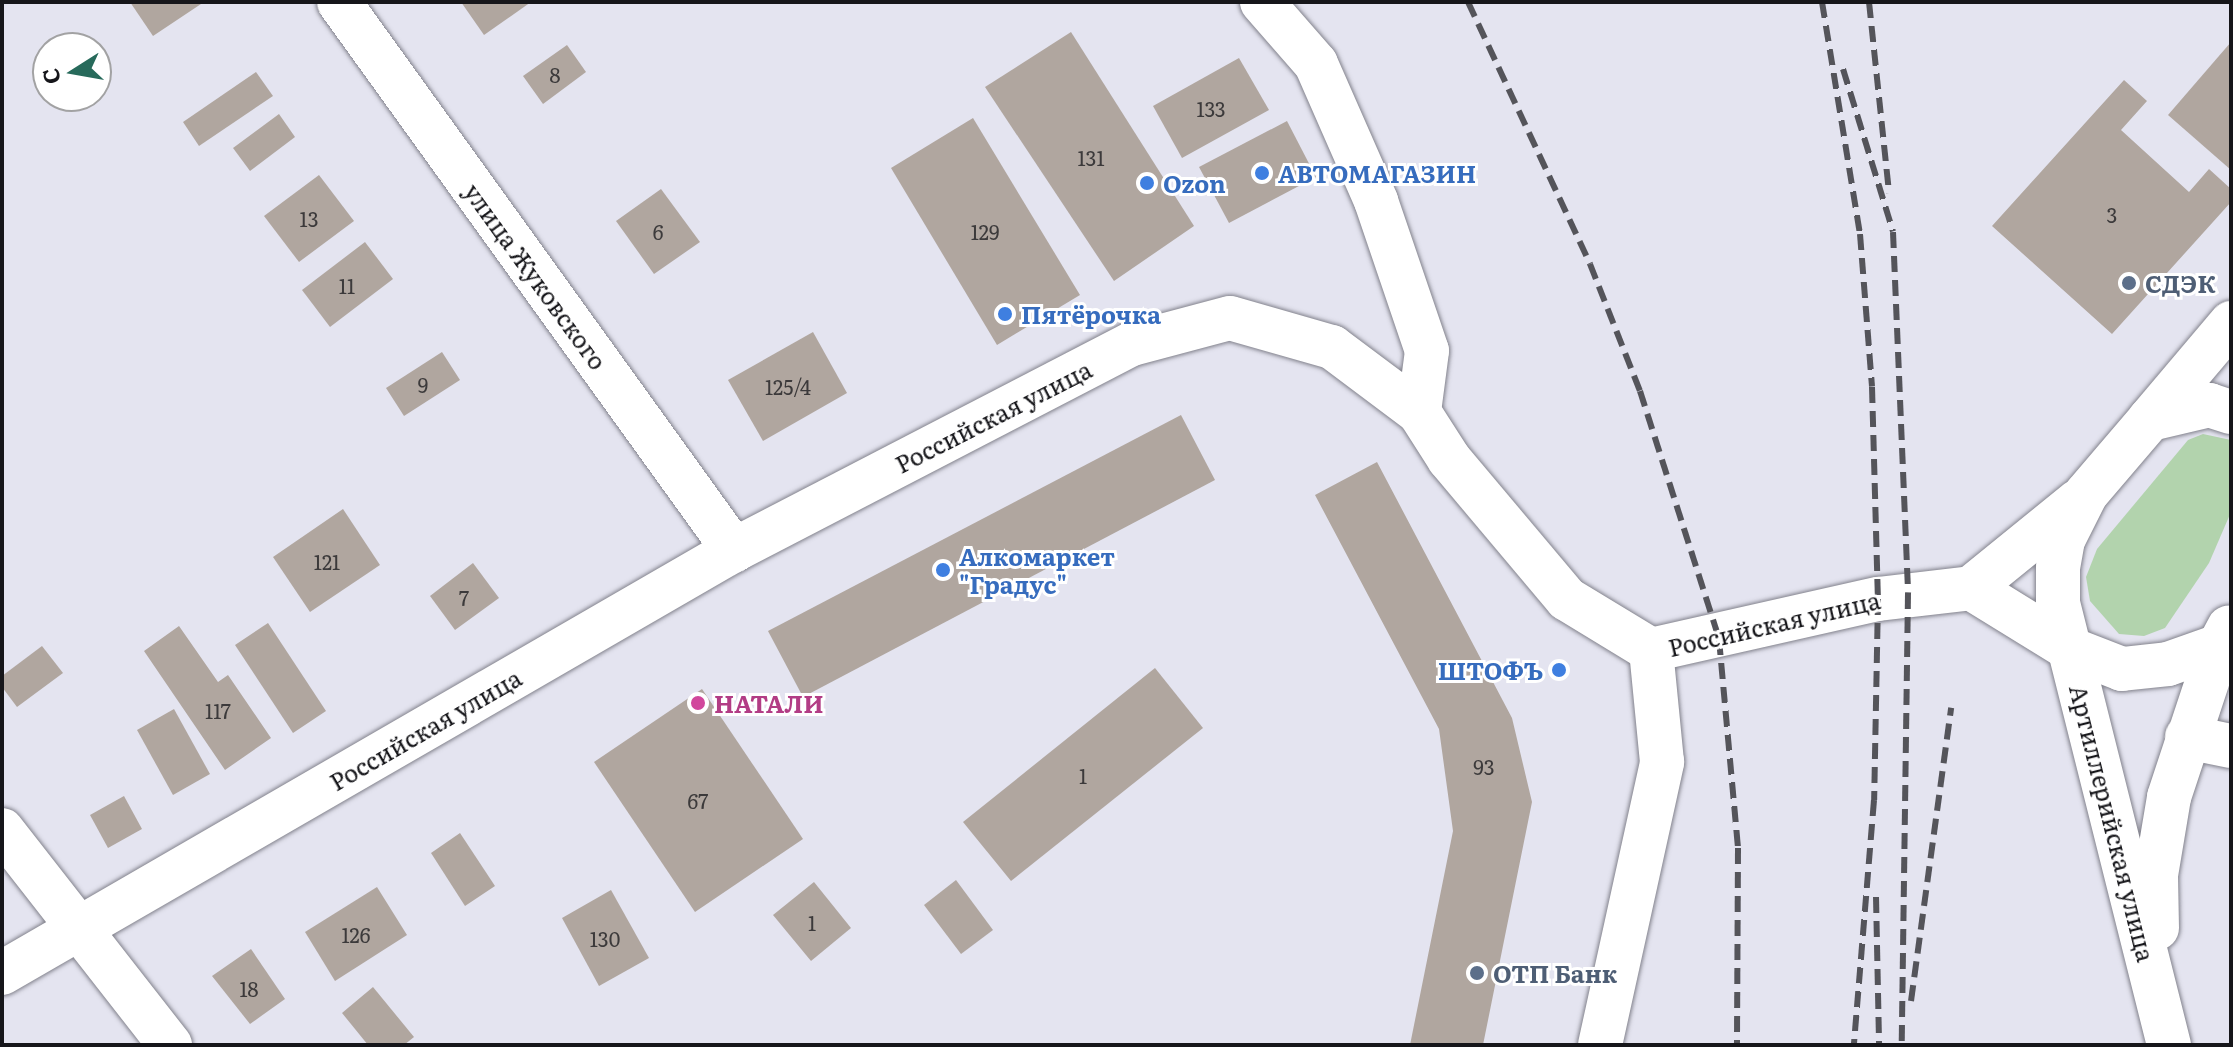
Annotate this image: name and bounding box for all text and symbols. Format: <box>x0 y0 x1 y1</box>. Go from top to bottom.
north arrow <box>32 32 112 112</box>
house number: 8 <box>549 62 561 86</box>
text: С <box>32 65 68 87</box>
house number: 133 <box>1196 96 1226 120</box>
house number: 131 <box>1077 145 1105 169</box>
place label: АВТОМАГАЗИН <box>1278 159 1476 187</box>
marker: АВТОМАГАЗИН <box>1253 164 1271 182</box>
place label: Ozon <box>1163 169 1226 197</box>
marker: Ozon <box>1138 174 1156 192</box>
street label: улица Жуковского <box>459 177 613 375</box>
house number: 3 <box>2107 202 2117 226</box>
house number: 13 <box>300 206 318 230</box>
house number: 6 <box>653 219 663 243</box>
house number: 129 <box>971 219 999 243</box>
place label: СДЭК <box>2145 269 2216 297</box>
house number: 11 <box>339 273 355 297</box>
marker: СДЭК <box>2120 274 2138 292</box>
place label: Пятёрочка <box>1021 300 1161 328</box>
marker: Пятёрочка <box>996 305 1014 323</box>
street label: Российская улица <box>890 354 1096 478</box>
house number: 9 <box>418 372 428 396</box>
house number: 125/4 <box>765 374 811 398</box>
place label: Алкомаркет "Градус" <box>959 542 1115 598</box>
house number: 121 <box>314 549 340 573</box>
marker: Алкомаркет "Градус" <box>934 561 952 579</box>
house number: 7 <box>459 585 469 609</box>
street label: Российская улица <box>1665 585 1883 661</box>
place label: ШТОФЪ <box>1438 656 1543 684</box>
marker: ШТОФЪ <box>1550 661 1568 679</box>
street label: Российская улица <box>324 662 526 796</box>
street label: Артиллерийская улица <box>2065 682 2161 964</box>
place label: НАТАЛИ <box>714 689 824 717</box>
marker: НАТАЛИ <box>689 694 707 712</box>
house number: 117 <box>205 698 231 722</box>
house number: 93 <box>1473 754 1495 778</box>
house number: 1 <box>1079 763 1087 787</box>
house number: 67 <box>688 788 708 812</box>
house number: 1 <box>808 910 816 934</box>
house number: 126 <box>341 922 371 946</box>
house number: 130 <box>590 926 620 950</box>
place label: ОТП Банк <box>1493 959 1617 987</box>
marker: ОТП Банк <box>1468 964 1486 982</box>
house number: 18 <box>239 976 259 1000</box>

